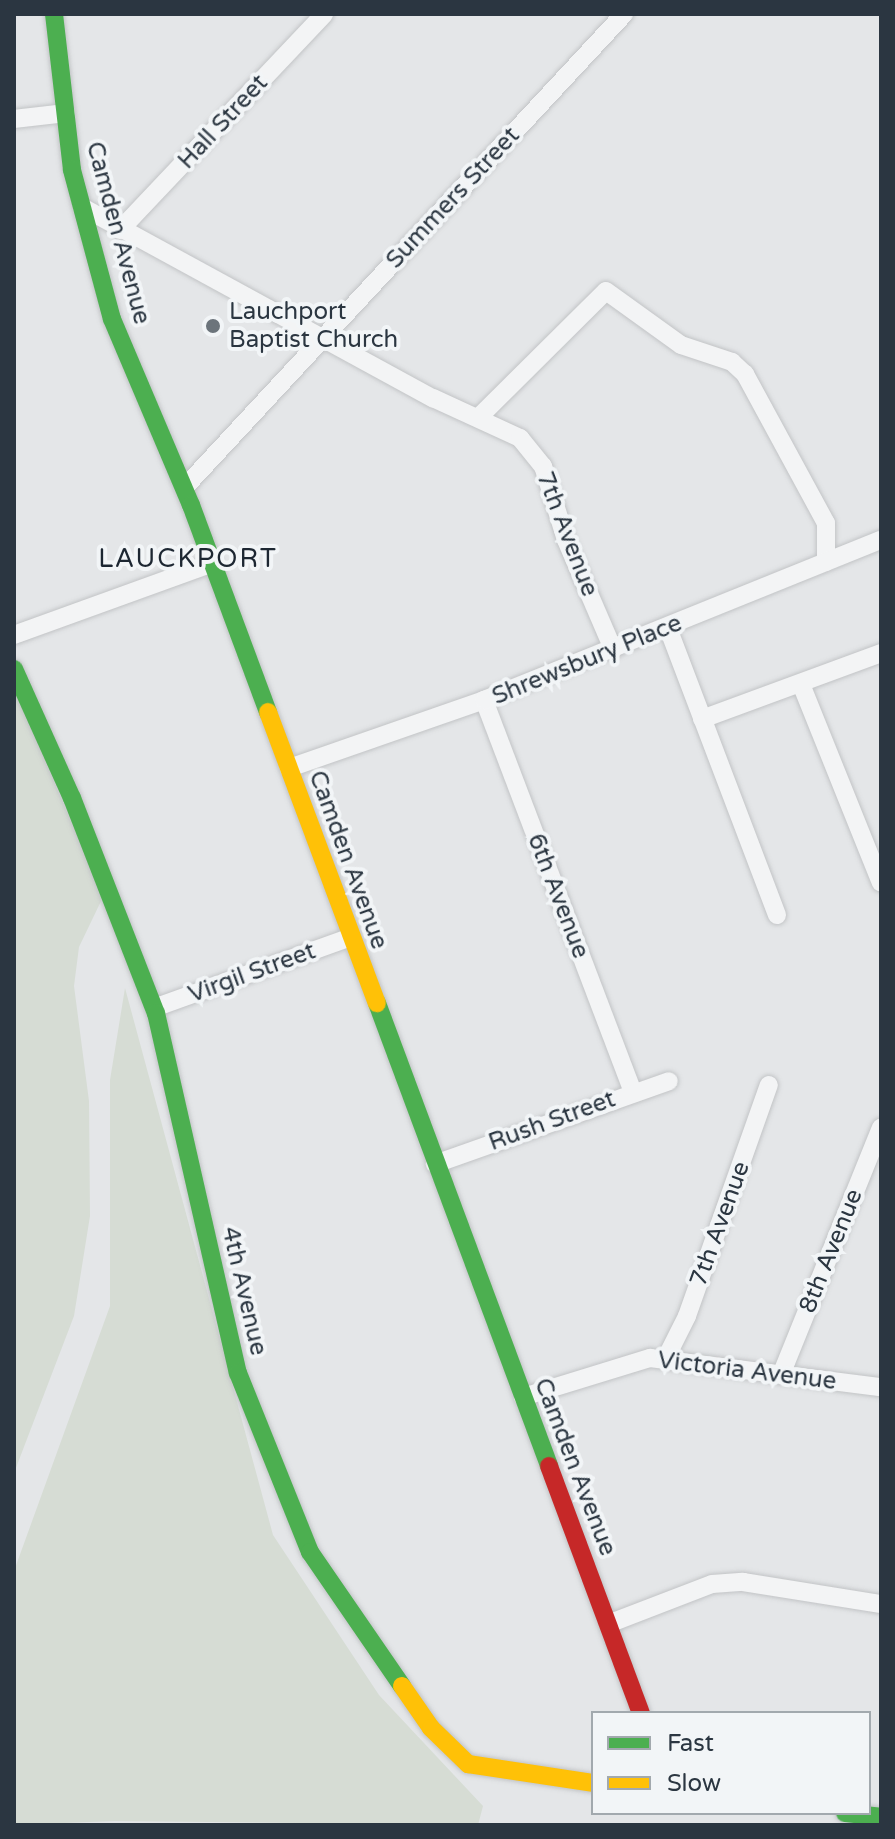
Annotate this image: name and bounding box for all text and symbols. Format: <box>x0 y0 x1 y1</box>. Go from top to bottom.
street label: Hall Street <box>172 69 274 175</box>
street label: Summers Street <box>380 121 526 275</box>
street label: Camden Avenue <box>80 139 156 327</box>
place label: Lauchport Baptist Church <box>229 298 398 354</box>
marker: Lauchport Baptist Church <box>204 317 222 335</box>
street label: 7th Avenue <box>530 468 604 600</box>
district label: LAUCKPORT <box>98 543 278 575</box>
street label: Shrewsbury Place <box>488 609 686 711</box>
street label: Camden Avenue <box>302 767 394 953</box>
street label: 6th Avenue <box>521 830 595 962</box>
street label: Virgil Street <box>185 937 319 1009</box>
street label: Rush Street <box>485 1085 619 1157</box>
street label: 7th Avenue <box>684 1158 756 1290</box>
street label: 8th Avenue <box>793 1185 869 1317</box>
street label: 4th Avenue <box>215 1224 273 1358</box>
street label: Victoria Avenue <box>656 1346 838 1396</box>
street label: Camden Avenue <box>528 1374 622 1560</box>
legend <box>591 1711 871 1815</box>
text: Fast <box>667 1729 714 1758</box>
text: Slow <box>667 1769 721 1798</box>

